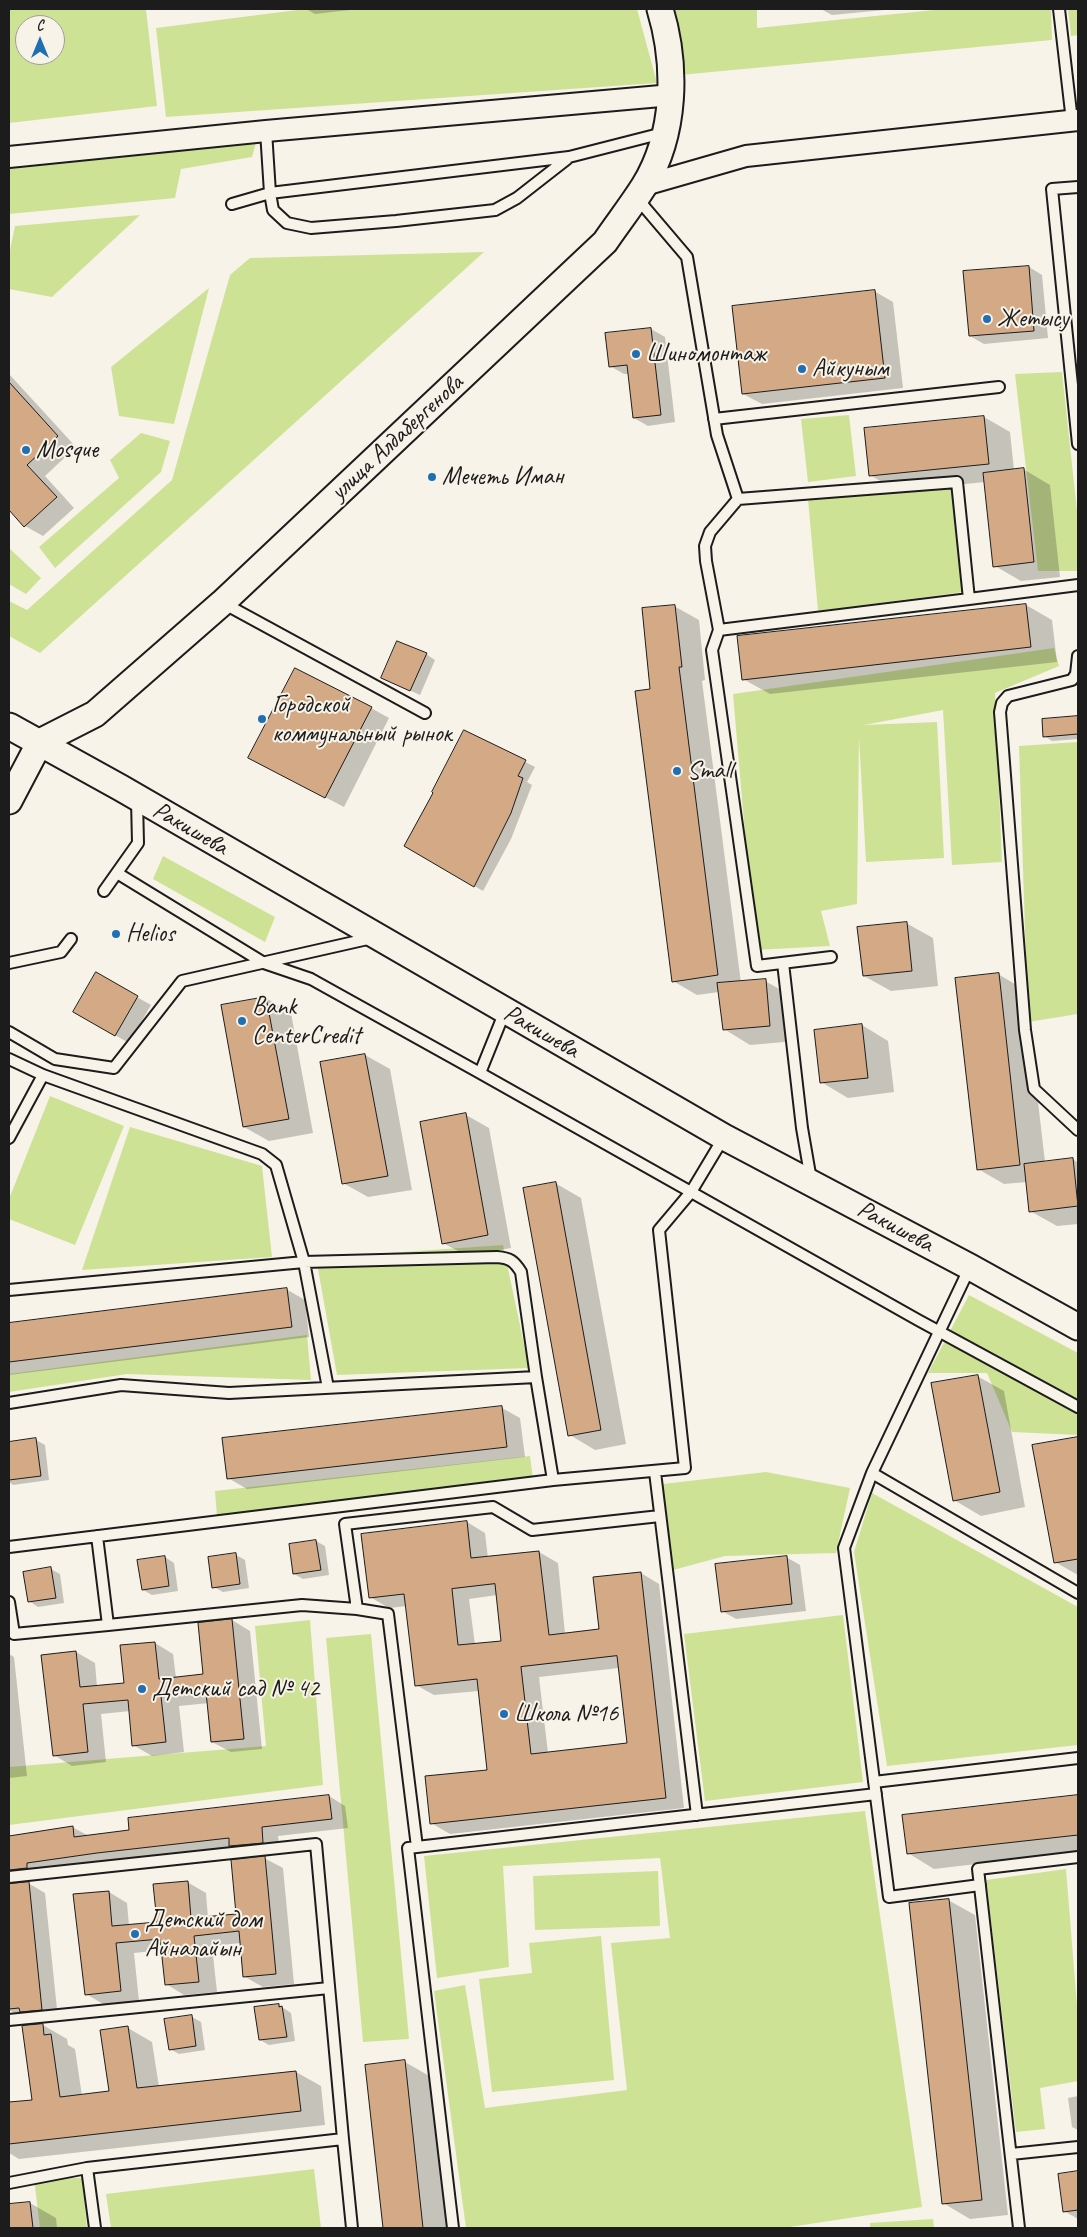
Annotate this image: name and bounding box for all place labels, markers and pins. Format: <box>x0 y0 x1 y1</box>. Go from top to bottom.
place label: Жетысу <box>997 304 1068 334</box>
marker: Жетысу <box>981 313 993 325</box>
place label: Шиномонтаж <box>646 339 765 369</box>
marker: Шиномонтаж <box>630 348 642 360</box>
place label: Айкуным <box>812 354 889 384</box>
marker: Айкуным <box>796 363 808 375</box>
place label: Mosque <box>36 435 98 465</box>
marker: Mosque <box>20 444 32 456</box>
place label: Мечеть Иман <box>442 462 563 492</box>
marker: Мечеть Иман <box>426 471 438 483</box>
place label: Городской коммунальный рынок <box>272 690 452 749</box>
marker: Городской коммунальный рынок <box>256 713 268 725</box>
place label: Small <box>687 756 733 786</box>
marker: Small <box>671 765 683 777</box>
place label: Helios <box>126 919 175 949</box>
marker: Helios <box>110 928 122 940</box>
place label: Bank CenterCredit <box>252 992 361 1051</box>
marker: Bank CenterCredit <box>236 1015 248 1027</box>
place label: Детский сад № 42 <box>152 1674 319 1704</box>
marker: Детский сад № 42 <box>136 1683 148 1695</box>
place label: Школа №16 <box>514 1699 618 1729</box>
marker: Школа №16 <box>498 1708 510 1720</box>
place label: Детский дом Айналайын <box>145 1905 262 1964</box>
marker: Детский дом Айналайын <box>129 1928 141 1940</box>

